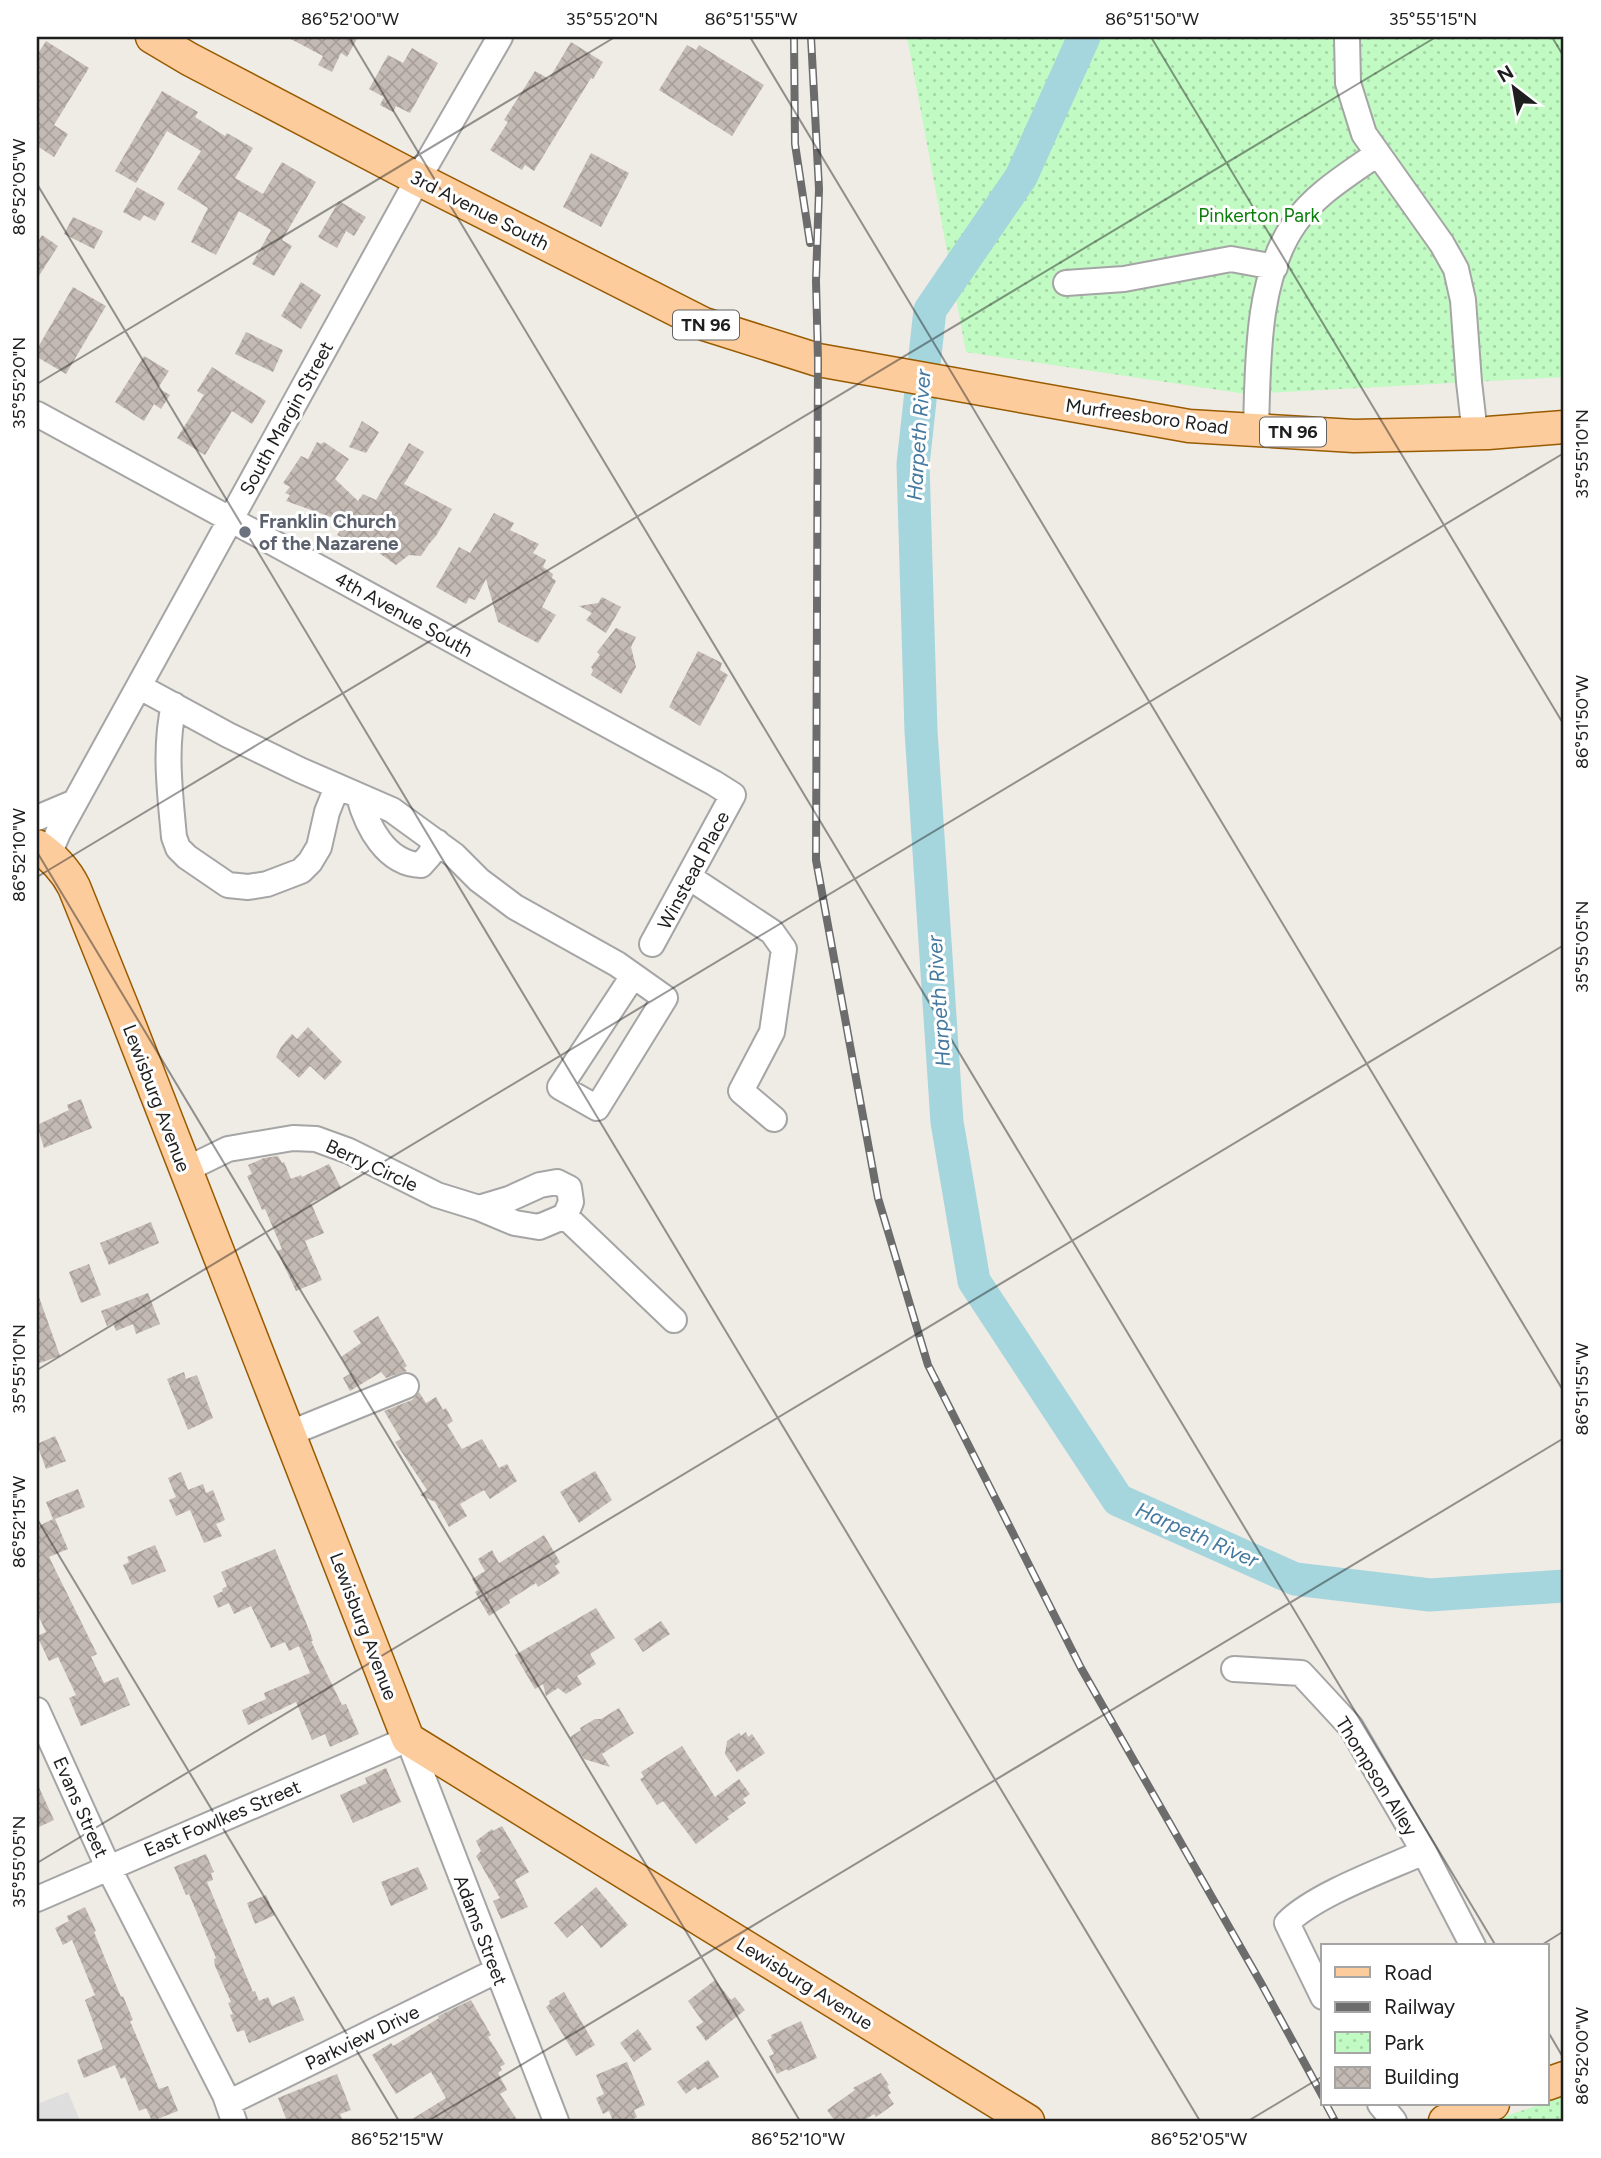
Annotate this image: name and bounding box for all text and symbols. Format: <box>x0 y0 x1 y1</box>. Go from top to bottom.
text: 86°52'00"W <box>301 8 400 30</box>
text: 35°55'20"N <box>566 8 658 30</box>
text: 86°51'55"W <box>704 8 798 30</box>
text: 86°51'50"W <box>1105 8 1200 30</box>
text: 35°55'15"N <box>1389 8 1477 30</box>
north arrow <box>1478 52 1548 122</box>
text: N <box>1493 60 1518 87</box>
text: 86°52'05"W <box>8 138 30 235</box>
street label: 3rd Avenue South <box>407 166 553 255</box>
park label: Pinkerton Park <box>1198 204 1320 227</box>
road number: TN 96 <box>673 310 739 340</box>
text: 35°55'20"N <box>8 337 30 429</box>
street label: South Margin Street <box>235 337 338 499</box>
water label: Harpeth River <box>901 368 936 501</box>
street label: Murfreesboro Road <box>1064 394 1230 439</box>
text: 35°55'10"N <box>1571 409 1593 499</box>
road number: TN 96 <box>1260 418 1326 446</box>
place label: Franklin Church of the Nazarene <box>259 510 399 555</box>
marker: Franklin Church of the Nazarene <box>237 524 253 540</box>
street label: 4th Avenue South <box>331 567 477 662</box>
text: 86°51'50"W <box>1571 674 1593 769</box>
text: 86°52'10"W <box>8 807 30 902</box>
street label: Winstead Place <box>653 807 734 933</box>
text: 35°55'05"N <box>1571 901 1593 993</box>
water label: Harpeth River <box>921 934 956 1068</box>
street label: Lewisburg Avenue <box>118 1021 195 1175</box>
street label: Berry Circle <box>322 1134 421 1197</box>
text: 35°55'10"N <box>8 1324 30 1414</box>
text: 86°51'55"W <box>1571 1342 1593 1436</box>
text: 86°52'15"W <box>8 1475 30 1568</box>
water label: Harpeth River <box>1132 1496 1263 1573</box>
street label: Lewisburg Avenue <box>325 1549 402 1703</box>
street label: Thompson Alley <box>1331 1712 1422 1840</box>
street label: Evans Street <box>48 1753 113 1861</box>
street label: East Fowlkes Street <box>140 1775 304 1862</box>
text: 35°55'05"N <box>8 1816 30 1908</box>
street label: Adams Street <box>449 1872 512 1989</box>
street label: Lewisburg Avenue <box>732 1932 877 2035</box>
legend <box>1321 1944 1548 2106</box>
text: Road <box>1384 1960 1432 1985</box>
text: Railway <box>1384 1994 1455 2019</box>
street label: Parkview Drive <box>301 2000 423 2075</box>
text: 86°52'00"W <box>1571 2006 1593 2105</box>
text: Park <box>1384 2030 1425 2055</box>
text: Building <box>1384 2064 1459 2089</box>
text: 86°52'15"W <box>351 2128 444 2150</box>
text: 86°52'10"W <box>751 2128 846 2150</box>
text: 86°52'05"W <box>1151 2128 1248 2150</box>

